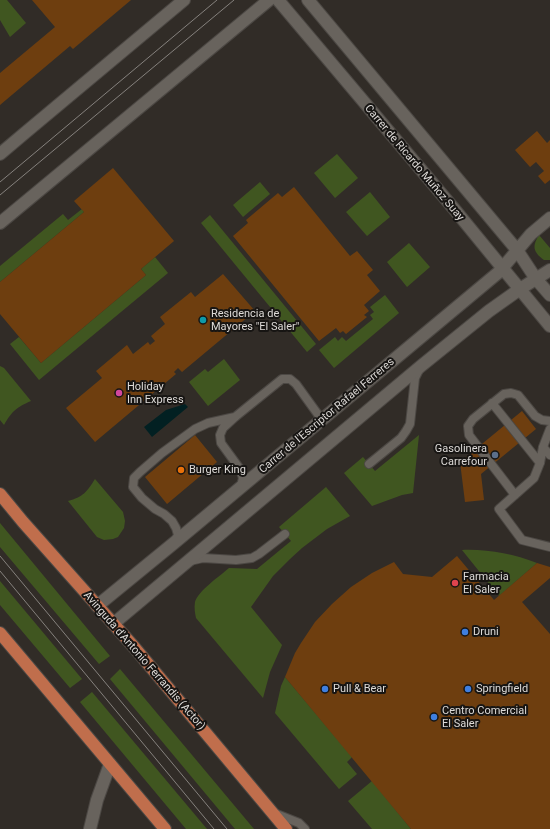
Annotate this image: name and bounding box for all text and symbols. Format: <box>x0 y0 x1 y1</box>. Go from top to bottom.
street label: Carrer de Ricardo Muñoz Suay <box>362 102 466 224</box>
place label: Residencia de Mayores "El Saler" <box>211 307 299 333</box>
marker: Residencia de Mayores "El Saler" <box>198 315 208 325</box>
street label: Carrer de l'Escriptor Rafael Ferreres <box>257 355 397 477</box>
place label: Holiday Inn Express <box>127 380 184 406</box>
marker: Holiday Inn Express <box>114 388 124 398</box>
place label: Gasolinera Carrefour <box>435 442 487 468</box>
marker: Gasolinera Carrefour <box>490 450 500 460</box>
place label: Burger King <box>189 463 246 477</box>
marker: Burger King <box>176 465 186 475</box>
place label: Farmacia El Saler <box>463 570 509 596</box>
marker: Farmacia El Saler <box>450 578 460 588</box>
street label: Avinguda d'Antonio Ferrandis (Actor) <box>80 589 208 733</box>
place label: Druni <box>473 625 499 639</box>
marker: Druni <box>460 627 470 637</box>
place label: Pull & Bear <box>333 682 386 696</box>
place label: Springfield <box>476 682 528 696</box>
marker: Pull & Bear <box>320 684 330 694</box>
marker: Springfield <box>463 684 473 694</box>
place label: Centro Comercial El Saler <box>442 704 527 730</box>
marker: Centro Comercial El Saler <box>429 712 439 722</box>

